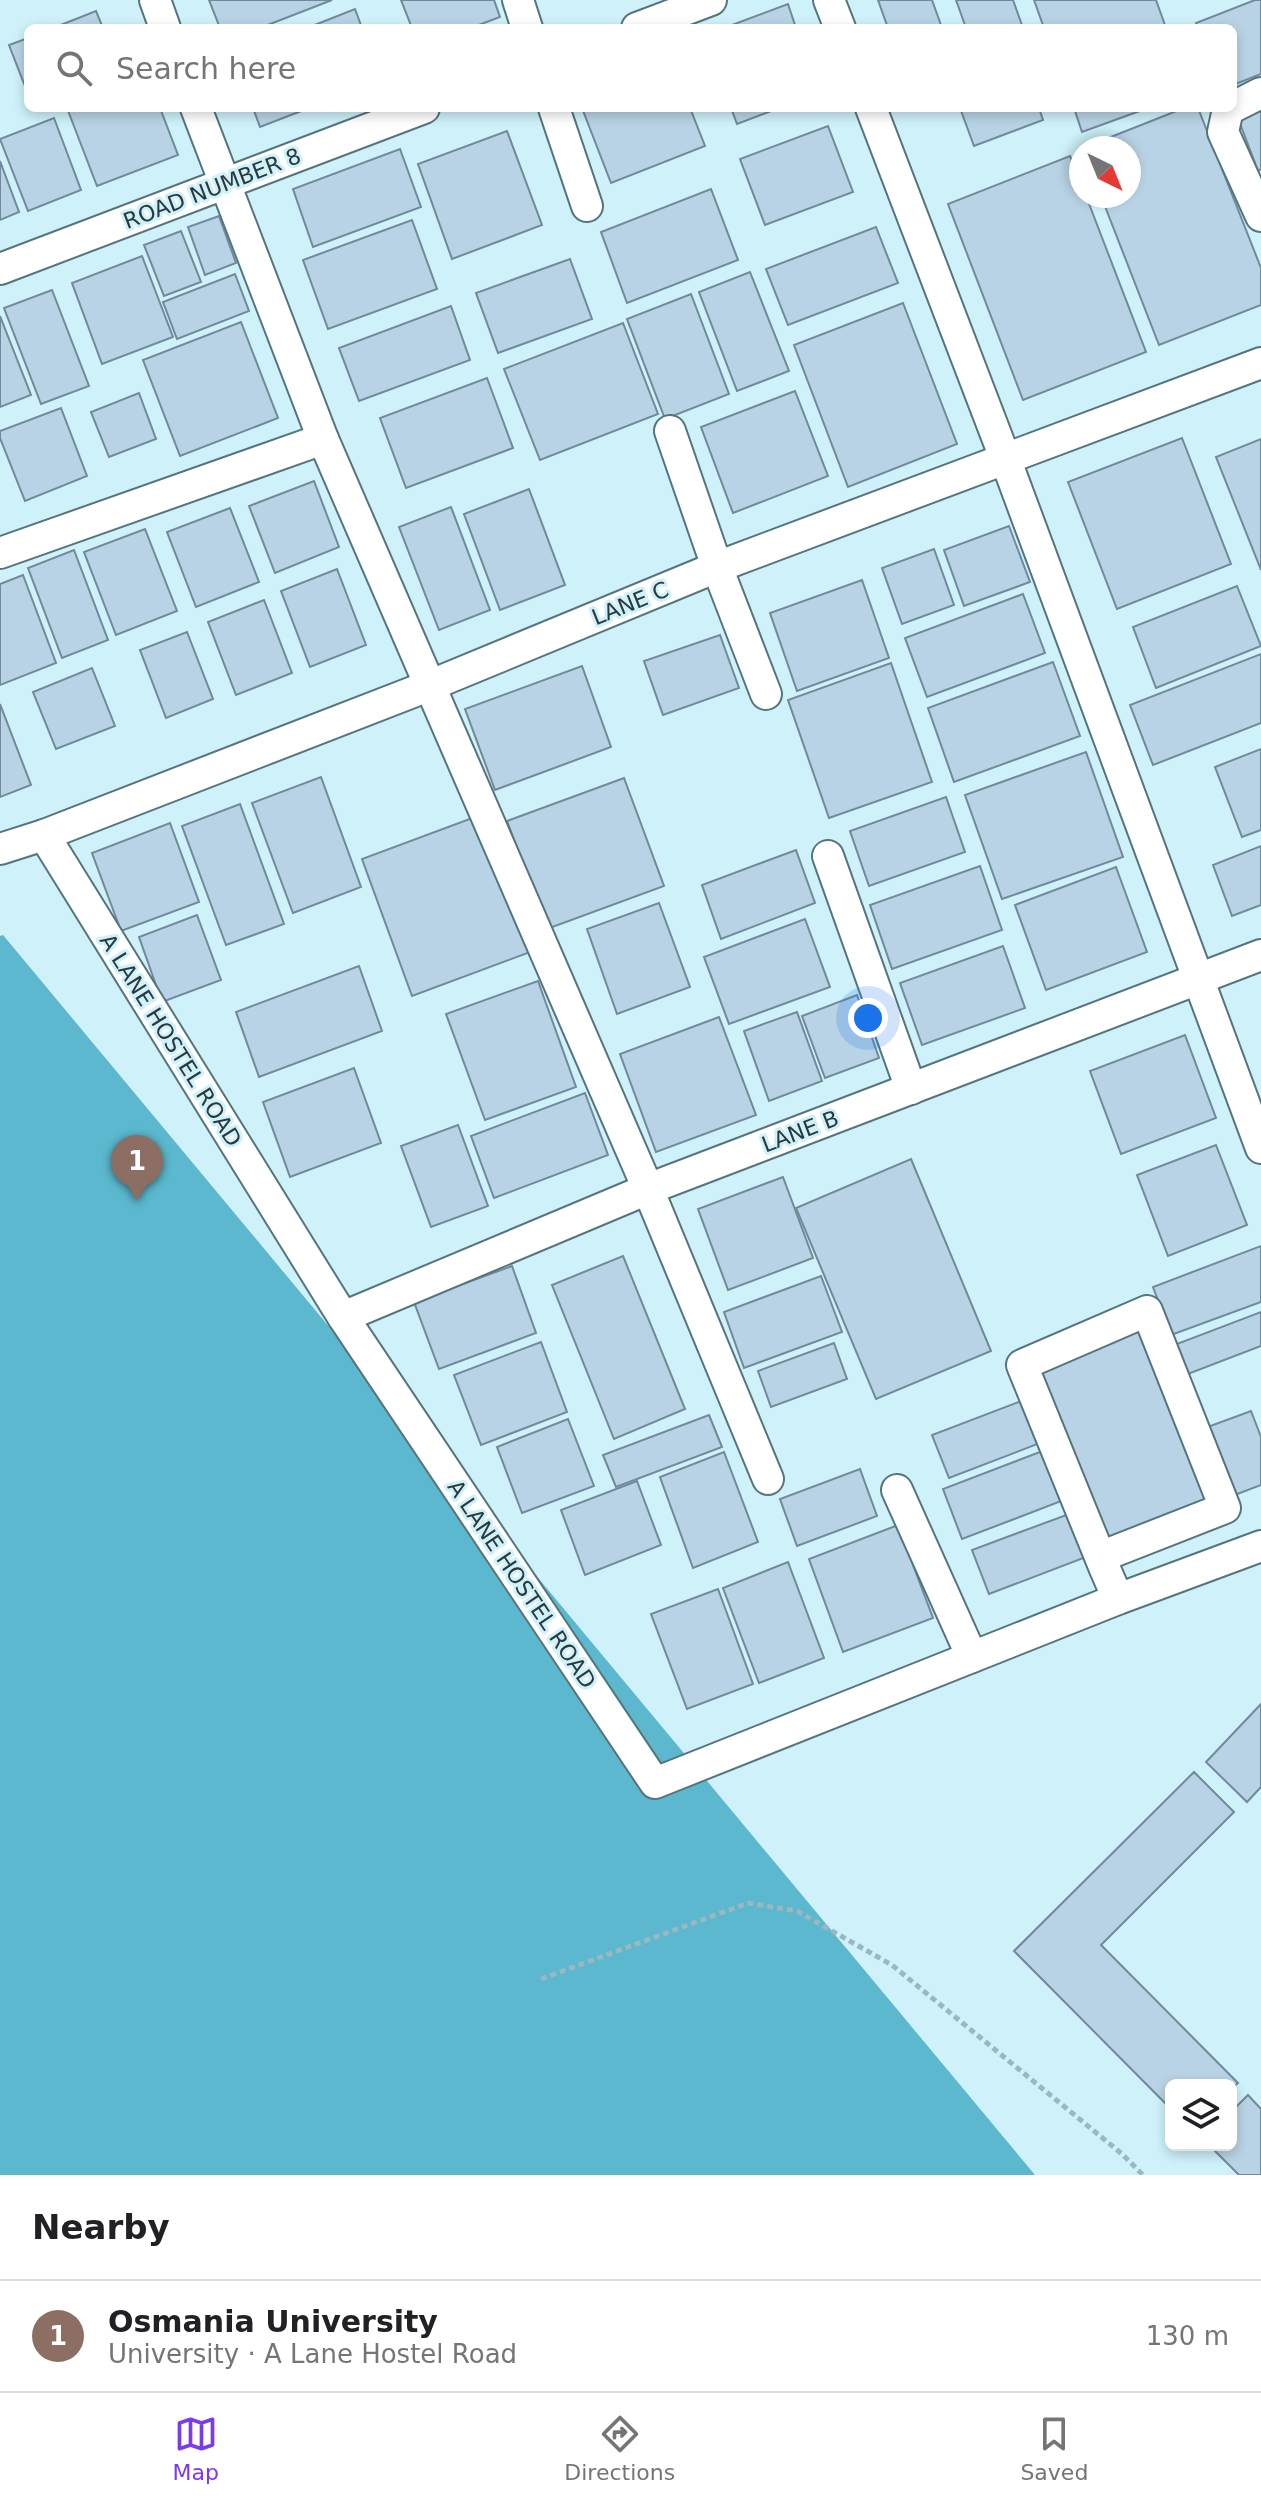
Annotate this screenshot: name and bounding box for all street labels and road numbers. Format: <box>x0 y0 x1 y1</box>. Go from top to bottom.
street label: ROAD NUMBER 8 <box>120 143 304 234</box>
street label: LANE C <box>588 577 672 630</box>
street label: A LANE HOSTEL ROAD <box>95 929 246 1151</box>
street label: LANE B <box>758 1105 842 1158</box>
street label: A LANE HOSTEL ROAD <box>442 1475 601 1693</box>

